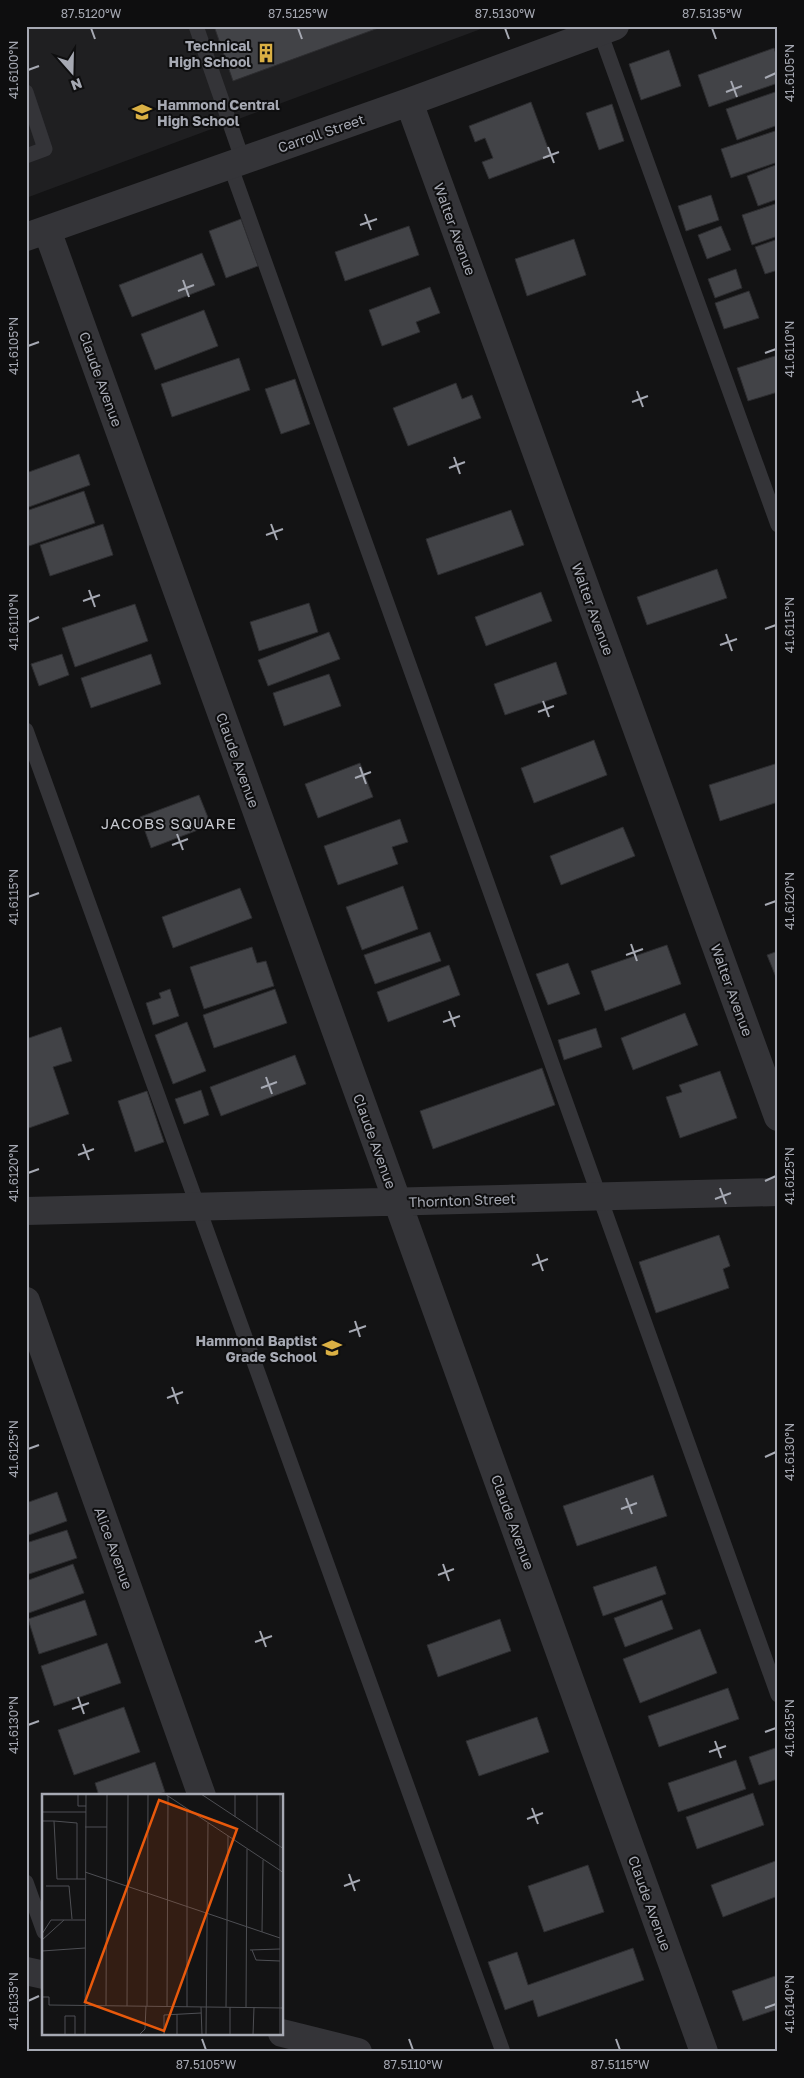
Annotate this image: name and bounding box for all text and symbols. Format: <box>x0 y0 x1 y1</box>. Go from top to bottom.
text: 87.5120°W <box>61 6 122 21</box>
text: 87.5125°W <box>268 6 329 21</box>
text: 87.5130°W <box>475 6 536 21</box>
text: 87.5135°W <box>682 6 743 21</box>
place label: Technical High School <box>169 37 251 70</box>
text: 41.6100°N <box>6 41 21 99</box>
building icon: Technical High School <box>255 42 277 64</box>
text: 41.6105°N <box>782 44 797 102</box>
north arrow <box>48 48 98 98</box>
text: N <box>69 75 85 94</box>
place label: Hammond Central High School <box>157 96 280 129</box>
school or university icon: Hammond Central High School <box>131 101 153 123</box>
street label: Carroll Street <box>275 110 367 156</box>
street label: Walter Avenue <box>430 180 480 278</box>
text: 41.6105°N <box>6 317 21 375</box>
text: 41.6110°N <box>782 321 797 377</box>
street label: Claude Avenue <box>76 329 126 429</box>
street label: Walter Avenue <box>568 560 618 658</box>
text: 41.6110°N <box>6 594 21 650</box>
text: 41.6115°N <box>782 597 797 653</box>
street label: Claude Avenue <box>213 710 263 810</box>
district label: JACOBS SQUARE <box>101 814 237 832</box>
text: 41.6115°N <box>6 869 21 925</box>
text: 41.6120°N <box>782 872 797 930</box>
street label: Walter Avenue <box>707 941 757 1039</box>
street label: Claude Avenue <box>350 1091 400 1191</box>
text: 41.6120°N <box>6 1144 21 1202</box>
text: 41.6125°N <box>782 1147 797 1205</box>
street label: Thornton Street <box>408 1190 516 1210</box>
place label: Hammond Baptist Grade School <box>195 1332 317 1365</box>
school or university icon: Hammond Baptist Grade School <box>321 1337 343 1359</box>
text: 41.6125°N <box>6 1420 21 1478</box>
text: 41.6130°N <box>782 1423 797 1481</box>
street label: Claude Avenue <box>488 1472 538 1572</box>
street label: Alice Avenue <box>91 1505 137 1591</box>
text: 41.6130°N <box>6 1696 21 1754</box>
text: 41.6135°N <box>782 1699 797 1757</box>
inset map <box>42 1794 284 2036</box>
street label: Claude Avenue <box>625 1853 675 1953</box>
text: 41.6135°N <box>6 1972 21 2030</box>
text: 41.6140°N <box>782 1975 797 2033</box>
text: 87.5105°W <box>176 2057 237 2072</box>
text: 87.5110°W <box>383 2057 443 2072</box>
text: 87.5115°W <box>590 2057 650 2072</box>

